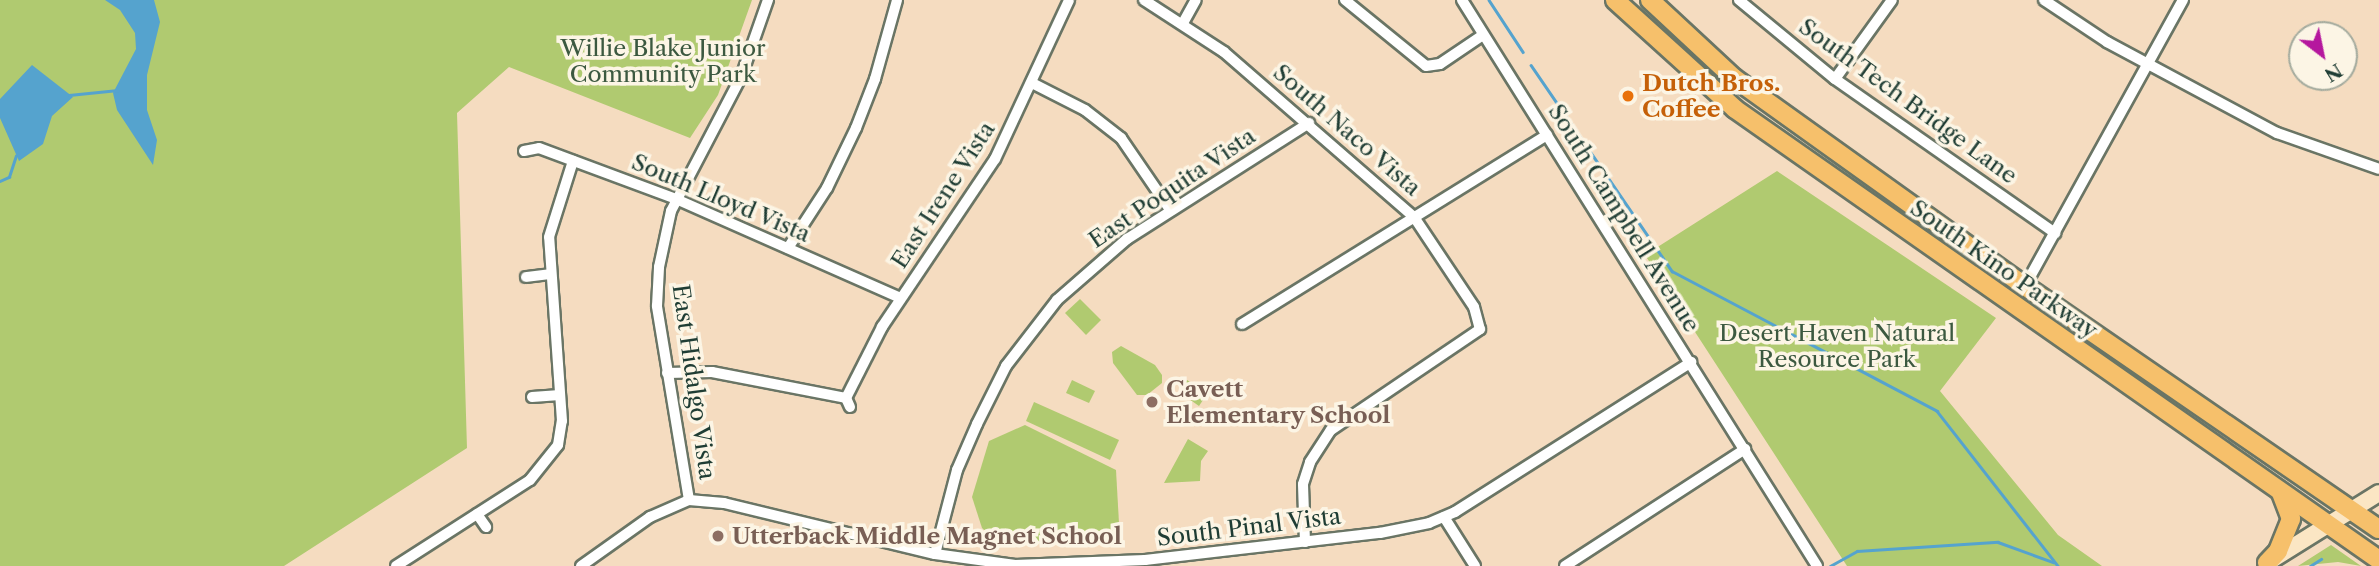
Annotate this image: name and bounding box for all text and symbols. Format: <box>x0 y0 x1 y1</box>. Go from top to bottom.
street label: South Tech Bridge Lane <box>1793 12 2023 190</box>
north arrow <box>2288 21 2358 91</box>
park label: Willie Blake Junior Community Park <box>560 34 766 88</box>
street label: South Naco Vista <box>1267 58 1427 202</box>
text: N <box>2320 58 2346 87</box>
place label: Dutch Bros. Coffee <box>1642 69 1780 123</box>
marker: Dutch Bros. Coffee <box>1620 88 1636 104</box>
street label: South Campbell Avenue <box>1542 99 1706 337</box>
street label: East Irene Vista <box>885 116 1001 274</box>
street label: East Poquita Vista <box>1083 122 1261 254</box>
street label: South Lloyd Vista <box>627 148 815 248</box>
street label: South Kino Parkway <box>1905 194 2103 344</box>
street label: East Hidalgo Vista <box>667 282 721 482</box>
park label: Desert Haven Natural Resource Park <box>1719 319 1955 373</box>
place label: Cavett Elementary School <box>1166 375 1391 429</box>
marker: Cavett Elementary School <box>1144 394 1160 410</box>
street label: South Pinal Vista <box>1155 502 1343 552</box>
place label: Utterback Middle Magnet School <box>732 522 1122 550</box>
marker: Utterback Middle Magnet School <box>710 528 726 544</box>

